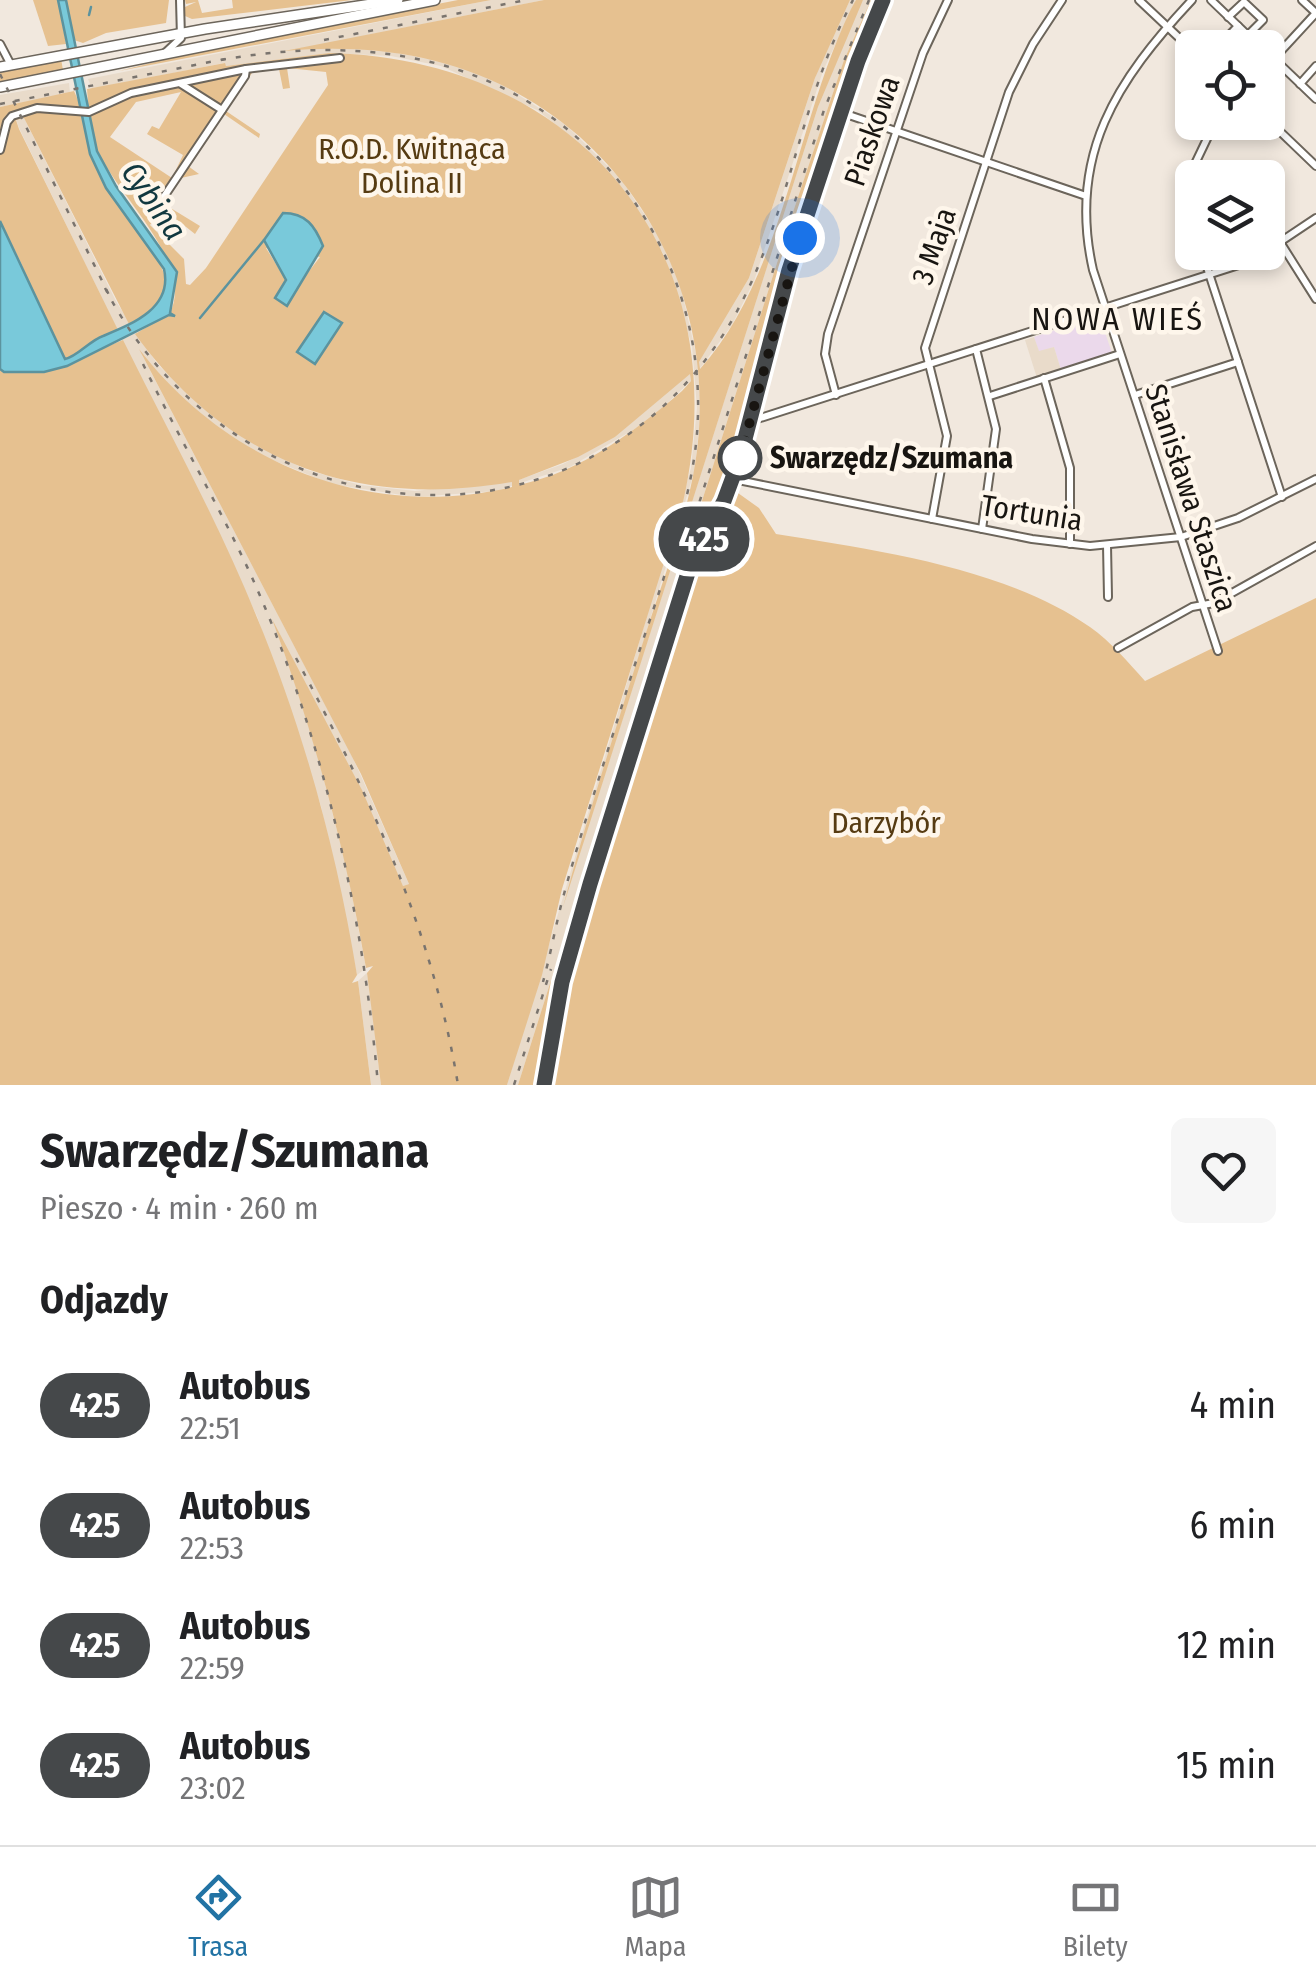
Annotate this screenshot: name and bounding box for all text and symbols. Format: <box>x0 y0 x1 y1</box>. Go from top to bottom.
map controls <box>1175 30 1285 270</box>
button: locate <box>1175 30 1285 140</box>
street label: Piaskowa <box>836 71 908 191</box>
park label: R.O.D. Kwitnąca Dolina II <box>318 131 506 201</box>
water label: Cybina <box>113 154 195 248</box>
button: layers <box>1175 160 1285 270</box>
street label: 3 Maja <box>904 203 964 289</box>
your location <box>775 213 825 263</box>
district label: NOWA WIEŚ <box>1031 300 1205 338</box>
street label: Stanisława Staszica <box>1137 380 1245 616</box>
marker: Swarzędz/Szumana <box>719 437 761 479</box>
place label: Swarzędz/Szumana <box>770 440 1013 476</box>
street label: Tortunia <box>979 487 1085 539</box>
line badge: 425 <box>646 506 762 572</box>
text: 425 <box>679 518 730 560</box>
park label: Darzybór <box>831 805 941 841</box>
button: heart <box>1171 1118 1276 1223</box>
text: Swarzędz/Szumana <box>40 1122 429 1180</box>
text: Pieszo · 4 min · 260 m <box>40 1189 319 1227</box>
text: Odjazdy <box>40 1277 168 1323</box>
text: Autobus <box>180 1363 310 1409</box>
text: 4 min <box>1190 1382 1276 1428</box>
text: 425 <box>70 1384 121 1426</box>
text: 22:51 <box>180 1409 241 1447</box>
text: Autobus <box>180 1483 310 1529</box>
text: 6 min <box>1189 1502 1276 1548</box>
text: 425 <box>70 1504 121 1546</box>
text: 22:53 <box>180 1529 244 1567</box>
text: Autobus <box>180 1603 310 1649</box>
text: 12 min <box>1177 1622 1276 1668</box>
text: 425 <box>70 1624 121 1666</box>
text: 22:59 <box>180 1649 245 1687</box>
text: Autobus <box>180 1723 310 1769</box>
text: 15 min <box>1176 1742 1276 1788</box>
text: 425 <box>70 1744 121 1786</box>
text: 23:02 <box>180 1769 246 1807</box>
tab: Trasa <box>188 1870 248 1963</box>
tab: Mapa <box>624 1870 686 1963</box>
tab: Bilety <box>1063 1870 1128 1963</box>

